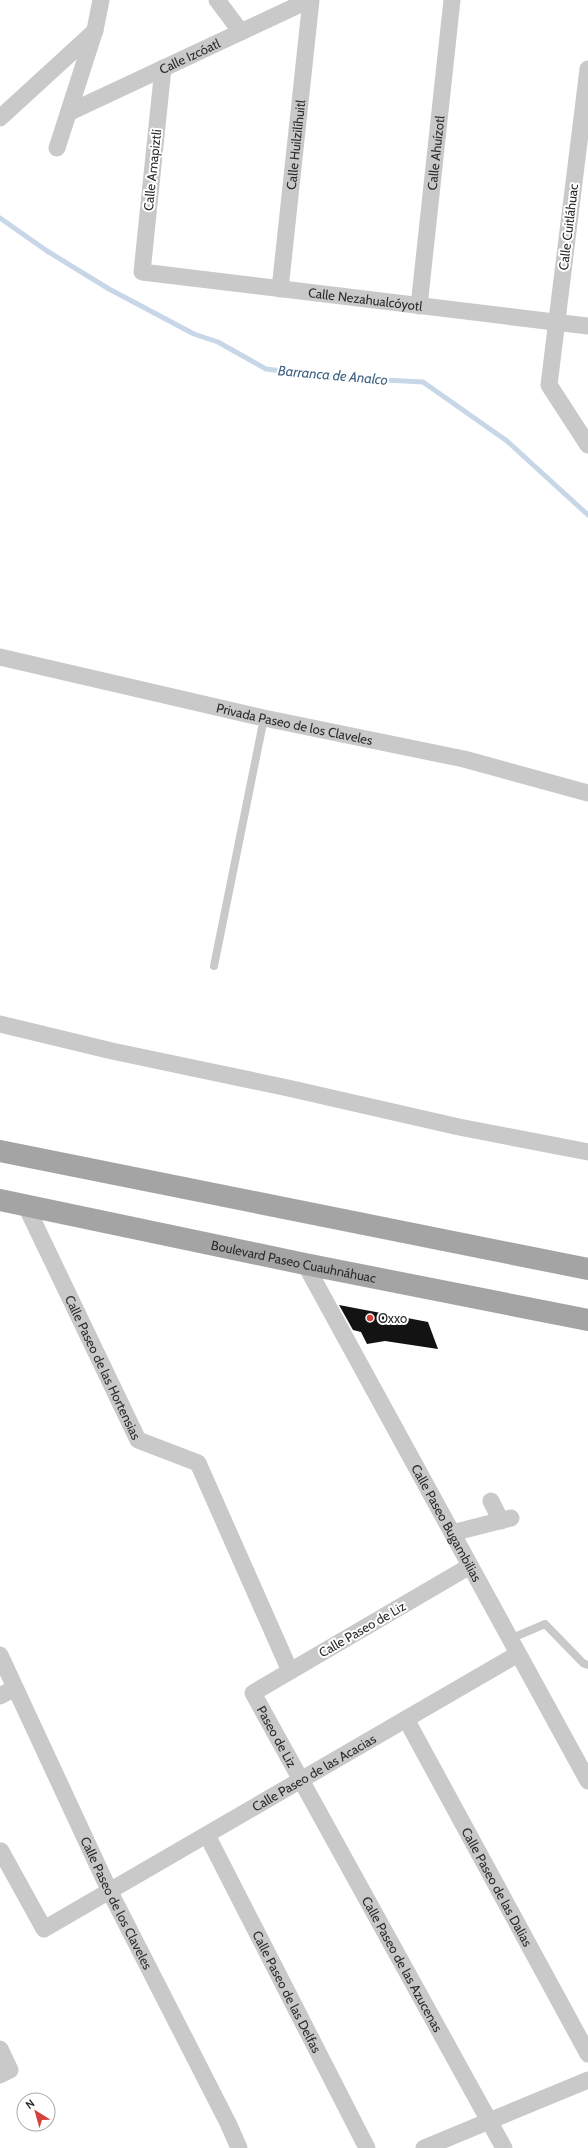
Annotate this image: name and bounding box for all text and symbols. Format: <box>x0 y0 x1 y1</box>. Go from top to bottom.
street label: Calle Izcóatl <box>156 35 223 77</box>
street label: Calle Huilzilíhuitl <box>283 99 308 191</box>
street label: Calle Ahuízotl <box>424 115 447 191</box>
street label: Calle Amapiztli <box>140 128 164 212</box>
street label: Calle Cuitláhuac <box>555 183 581 271</box>
street label: Calle Nezahualcóyotl <box>307 284 423 314</box>
water label: Barranca de Analco <box>277 361 389 389</box>
street label: Privada Paseo de los Claveles <box>215 699 375 748</box>
street label: Boulevard Paseo Cuauhnáhuac <box>210 1237 378 1286</box>
street label: Calle Paseo de las Hortensias <box>62 1292 145 1443</box>
place label: Oxxo <box>378 1310 407 1326</box>
marker: Oxxo <box>365 1313 375 1323</box>
street label: Calle Paseo Bugambilias <box>408 1461 486 1585</box>
street label: Calle Paseo de Liz <box>316 1598 408 1660</box>
street label: Paseo de Liz <box>254 1703 300 1770</box>
street label: Calle Paseo de las Acacias <box>249 1730 379 1815</box>
street label: Calle Paseo de las Dalias <box>458 1825 536 1950</box>
street label: Calle Paseo de los Claveles <box>77 1834 156 1973</box>
street label: Calle Paseo de las Azucenas <box>359 1893 447 2035</box>
street label: Calle Paseo de las Delfas <box>249 1928 325 2056</box>
north arrow <box>16 2092 56 2132</box>
text: N <box>23 2096 37 2112</box>

